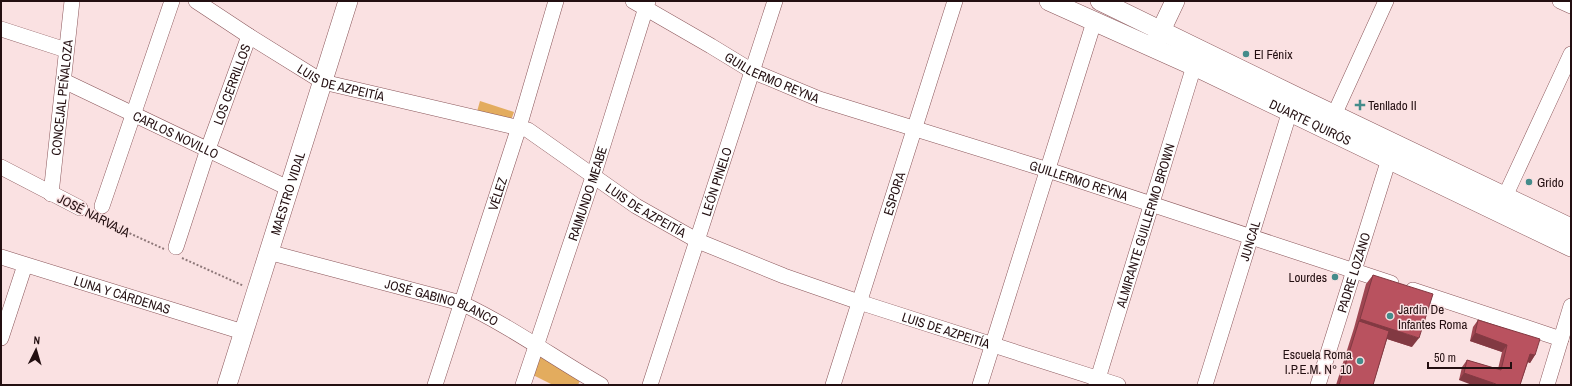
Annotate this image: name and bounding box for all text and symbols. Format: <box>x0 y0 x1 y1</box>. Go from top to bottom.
street label: CONCEJAL PEÑALOZA <box>47 38 77 156</box>
street label: LOS CERRILLOS <box>210 42 254 127</box>
place label: El Fénix <box>1254 46 1293 63</box>
street label: GUILLERMO REYNA <box>721 48 823 107</box>
marker: El Fénix <box>1241 49 1251 59</box>
street label: LUIS DE AZPEITÍA <box>294 60 387 105</box>
street label: DUARTE QUIRÓS <box>1266 95 1354 149</box>
place label: Tenllado II <box>1368 97 1417 114</box>
marker: Tenllado II <box>1355 100 1365 110</box>
street label: CARLOS NOVILLO <box>130 107 221 163</box>
street label: ALMIRANTE GUILLERMO BROWN <box>1112 141 1179 311</box>
street label: RAIMUNDO MEABE <box>564 144 611 243</box>
street label: LEÓN PINELO <box>698 145 736 218</box>
street label: MAESTRO VIDAL <box>267 150 309 237</box>
street label: GUILLERMO REYNA <box>1027 157 1131 205</box>
street label: ESPORA <box>880 169 909 217</box>
place label: Grido <box>1537 174 1564 191</box>
street label: VÉLEZ <box>484 175 511 213</box>
marker: Grido <box>1524 177 1534 187</box>
street label: LUIS DE AZPEITÍA <box>602 179 690 242</box>
street label: JOSÉ NARVAJA <box>55 190 134 241</box>
street label: JUNCAL <box>1236 219 1264 263</box>
street label: PADRE LOZANO <box>1333 231 1374 315</box>
place label: Lourdes <box>1288 269 1327 286</box>
street label: LUNA Y CÁRDENAS <box>72 272 172 318</box>
marker: Lourdes <box>1330 272 1340 282</box>
street label: JOSÉ GABINO BLANCO <box>383 275 501 330</box>
place label: Jardín De Infantes Roma <box>1398 301 1467 333</box>
street label: LUIS DE AZPEITÍA <box>900 308 993 353</box>
marker: Jardín De Infantes Roma <box>1385 311 1395 321</box>
north arrow <box>16 330 56 370</box>
text: N <box>33 333 41 347</box>
scale bar <box>1428 344 1511 370</box>
place label: Escuela Roma I.P.E.M. N° 10 <box>1283 346 1352 378</box>
text: 50 m <box>1434 350 1456 366</box>
marker: Escuela Roma I.P.E.M. N° 10 <box>1355 356 1365 366</box>

